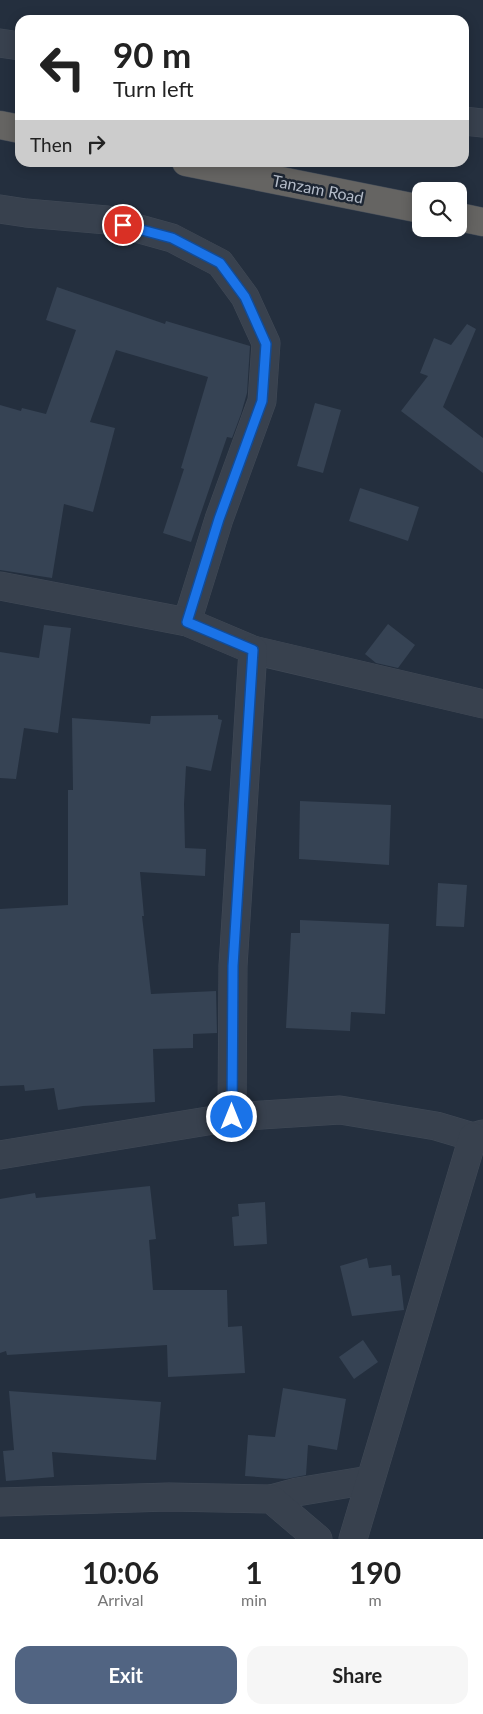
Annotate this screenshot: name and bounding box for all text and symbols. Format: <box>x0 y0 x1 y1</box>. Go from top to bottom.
text: 90 m <box>113 33 191 75</box>
icon: left <box>30 35 95 100</box>
text: Turn left <box>113 75 194 102</box>
icon: right <box>82 130 110 158</box>
text: Then <box>30 133 72 156</box>
street label: Tanzam Road <box>271 170 365 207</box>
map controls <box>412 182 467 237</box>
button: search <box>412 182 467 237</box>
pin <box>102 204 144 246</box>
icon: arrive <box>109 211 137 239</box>
position arrow <box>205 1090 257 1142</box>
text: 10:06 <box>82 1554 159 1590</box>
text: 1 <box>245 1554 263 1590</box>
text: 190 <box>349 1554 401 1590</box>
text: Arrival <box>97 1590 144 1609</box>
text: min <box>241 1590 267 1609</box>
text: m <box>368 1590 382 1609</box>
button: Exit <box>15 1646 237 1704</box>
button: Share <box>247 1646 468 1704</box>

